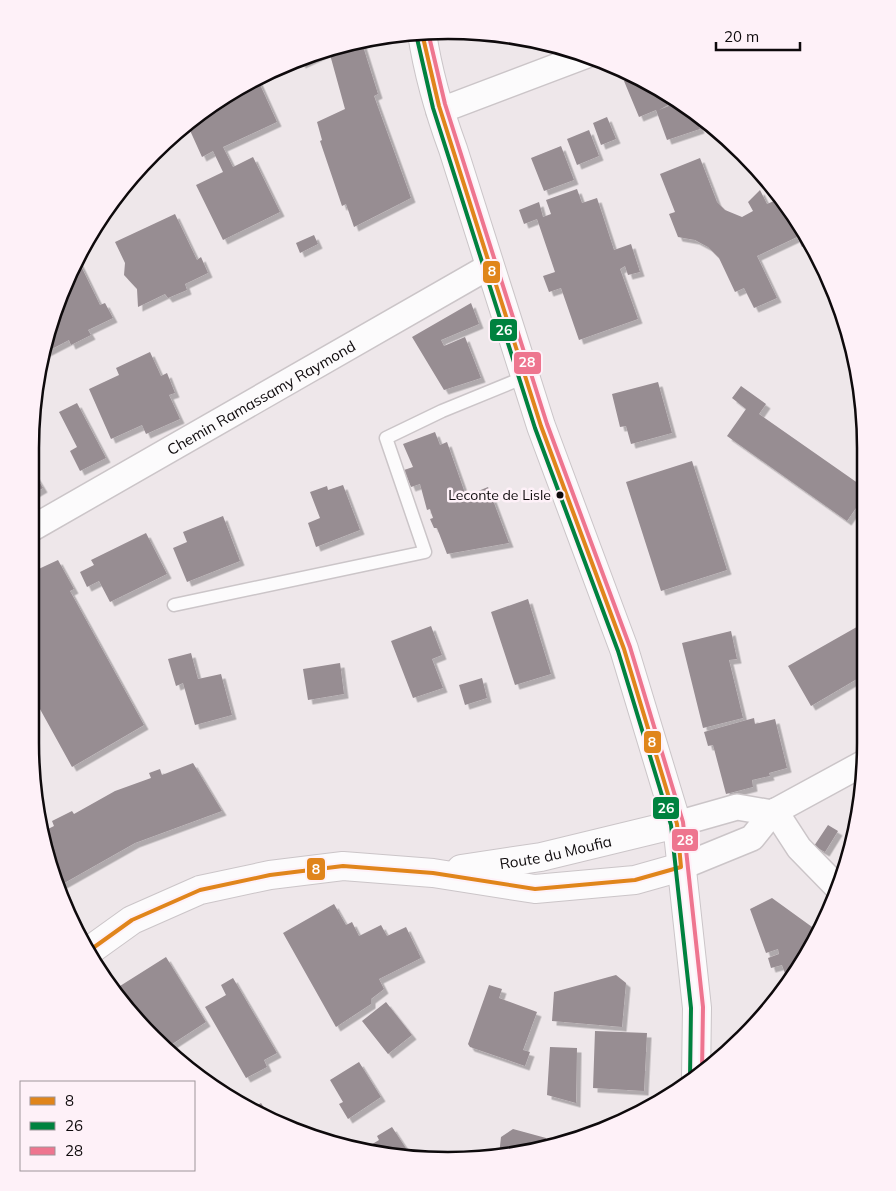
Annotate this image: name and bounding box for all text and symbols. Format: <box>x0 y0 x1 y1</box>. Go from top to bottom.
scale bar <box>716 20 800 52</box>
text: 20 m <box>724 27 759 46</box>
line badge: 8 <box>482 260 501 284</box>
text: 8 <box>488 262 496 280</box>
line badge: 26 <box>489 318 518 342</box>
text: 26 <box>496 321 512 339</box>
street label: Chemin Ramassamy Raymond <box>163 336 358 459</box>
line badge: 28 <box>513 351 542 375</box>
text: 28 <box>519 353 535 371</box>
place label: Leconte de Lisle <box>448 486 551 504</box>
marker: Leconte de Lisle <box>555 490 565 500</box>
line badge: 8 <box>643 730 662 754</box>
text: 8 <box>648 733 656 751</box>
line badge: 26 <box>652 796 680 820</box>
text: 26 <box>658 799 674 817</box>
line badge: 28 <box>671 828 699 852</box>
street label: Route du Moufia <box>498 831 613 873</box>
text: 28 <box>677 831 693 849</box>
line badge: 8 <box>306 857 326 881</box>
text: 8 <box>312 860 320 878</box>
legend <box>20 1081 195 1171</box>
text: 8 <box>65 1091 74 1110</box>
text: 26 <box>65 1116 83 1135</box>
text: 28 <box>65 1141 83 1160</box>

